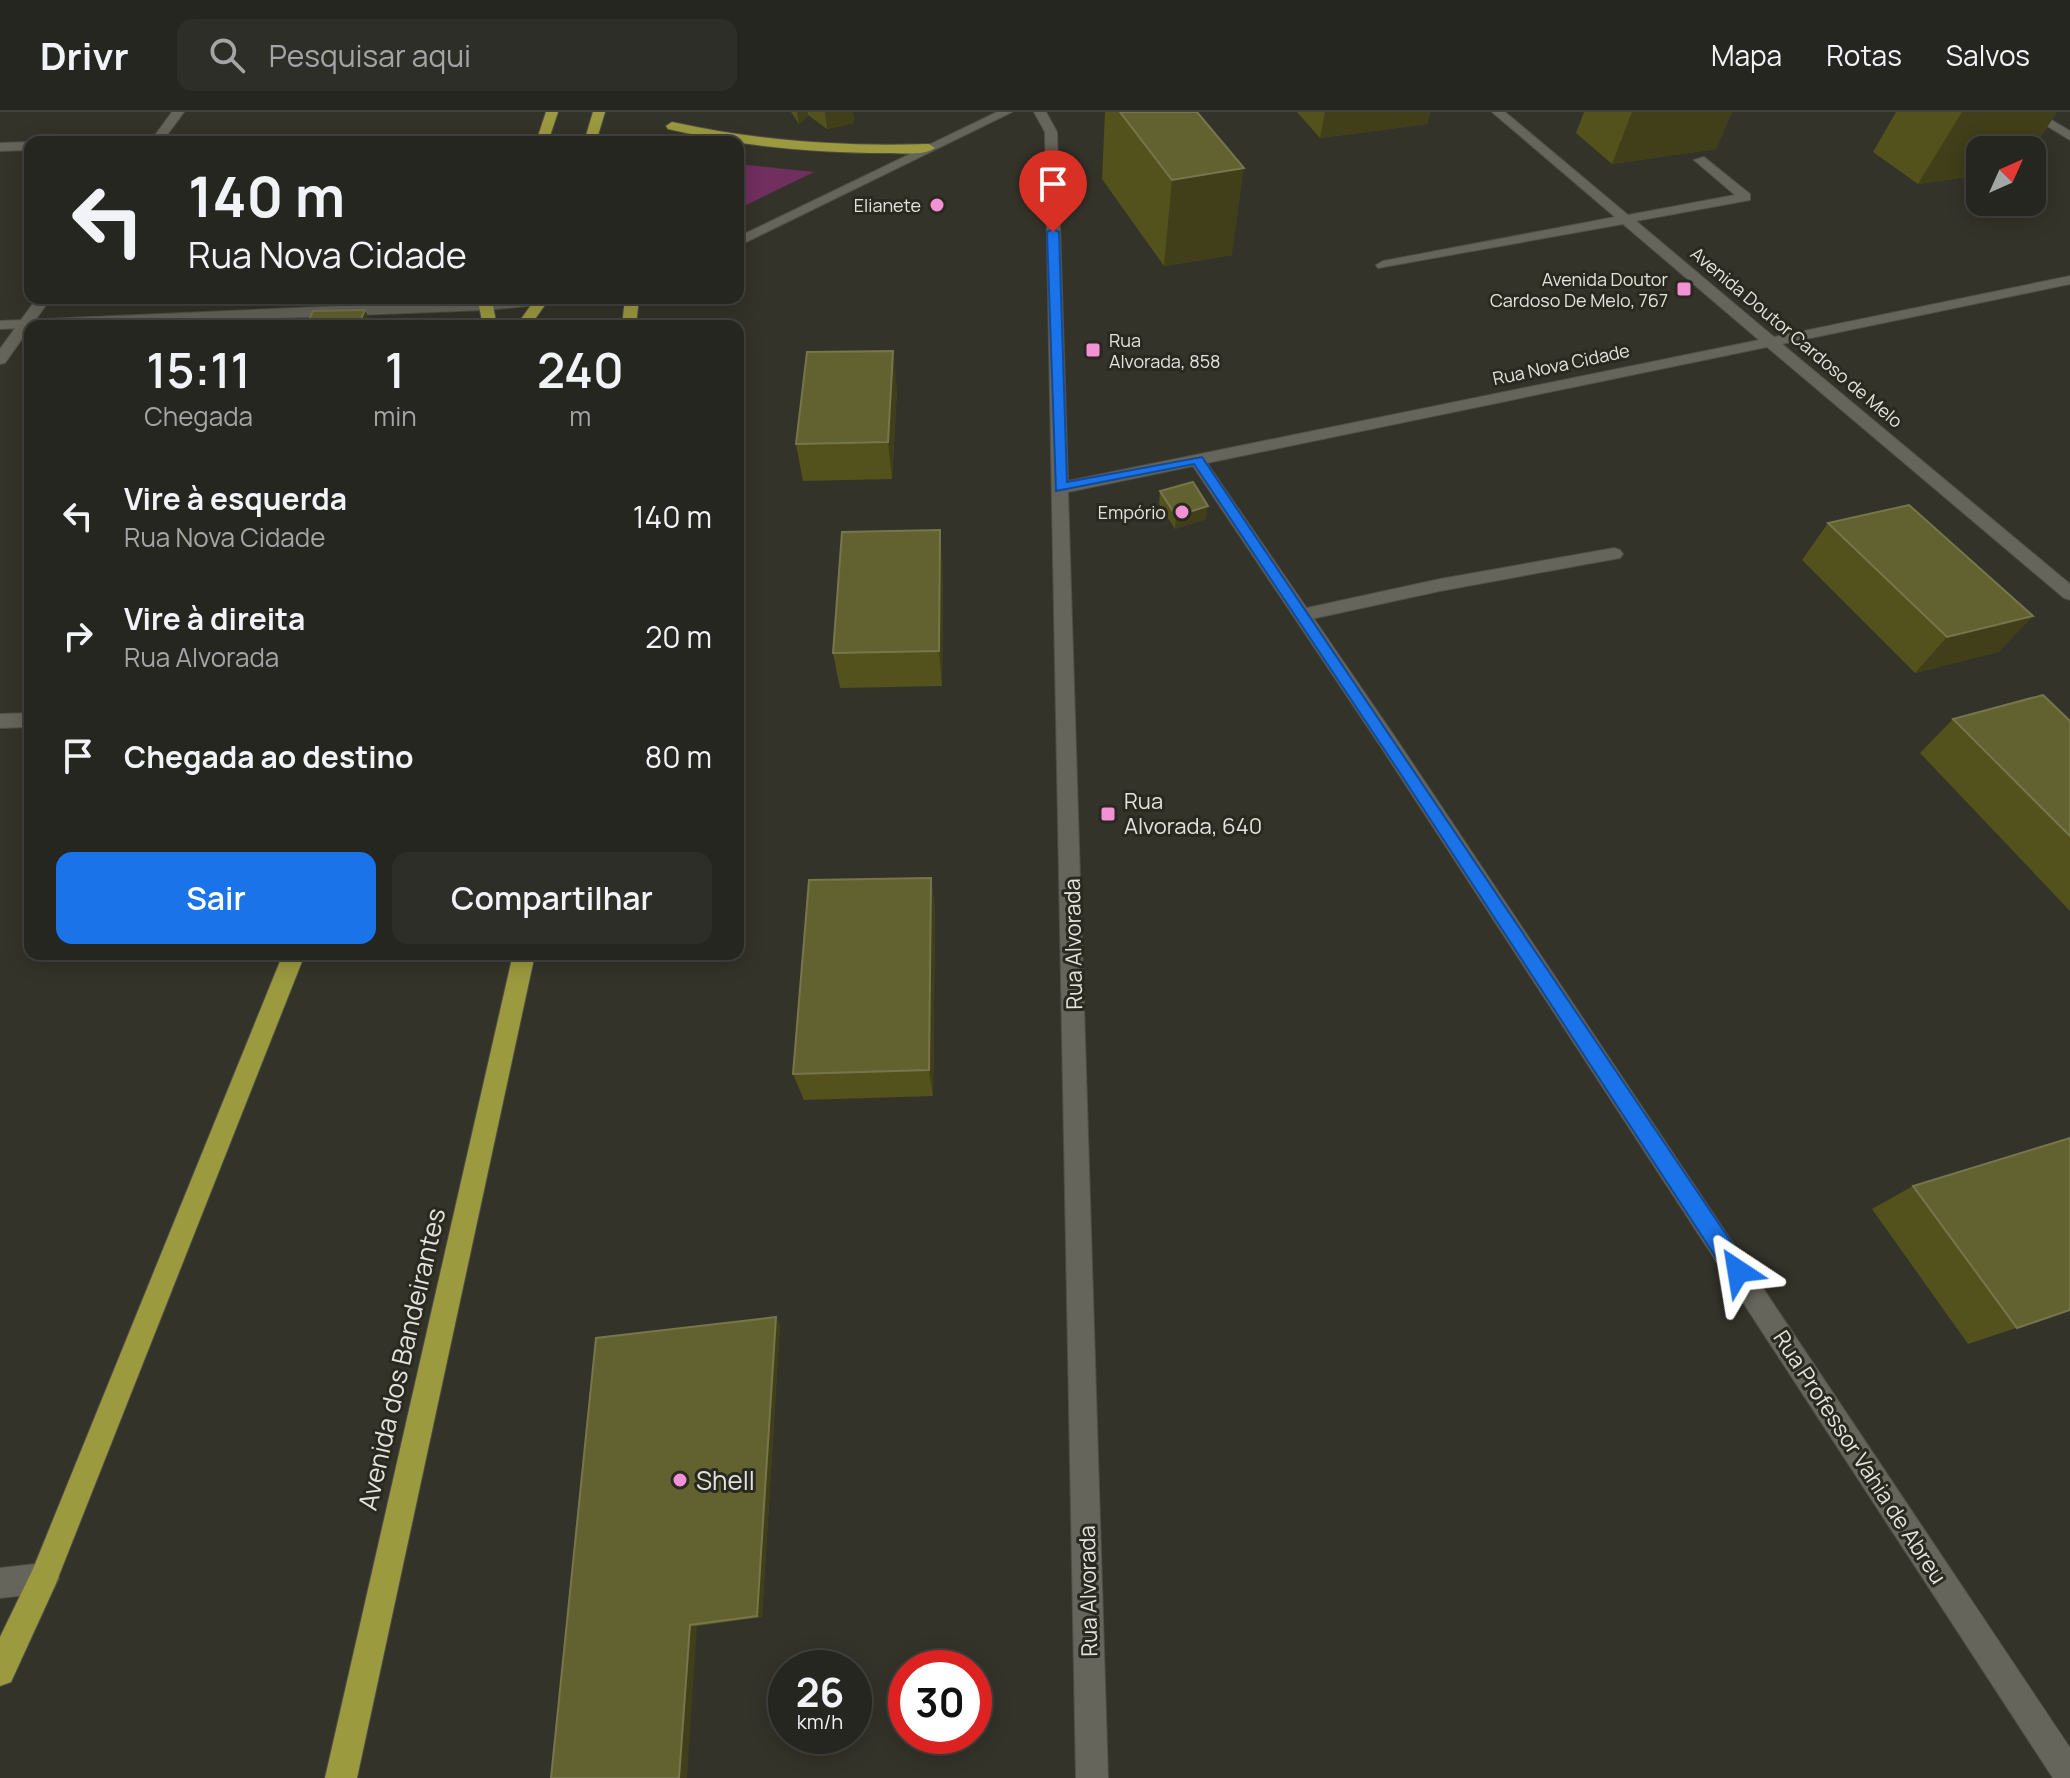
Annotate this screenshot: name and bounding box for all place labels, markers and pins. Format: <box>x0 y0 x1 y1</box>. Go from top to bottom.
pin <box>1019 150 1087 232</box>
place label: Elianete <box>854 193 921 217</box>
marker: Elianete <box>928 196 946 214</box>
place label: Avenida Doutor Cardoso De Melo, 767 <box>1490 267 1669 312</box>
marker: Avenida Doutor Cardoso De Melo, 767 <box>1675 280 1693 298</box>
place label: Rua Alvorada, 858 <box>1109 328 1221 373</box>
marker: Rua Alvorada, 858 <box>1084 341 1102 359</box>
place label: Empório <box>1098 500 1166 524</box>
marker: Empório <box>1173 503 1191 521</box>
place label: Rua Alvorada, 640 <box>1124 786 1262 841</box>
marker: Rua Alvorada, 640 <box>1099 805 1117 823</box>
place label: Shell <box>696 1462 755 1498</box>
marker: Shell <box>671 1471 689 1489</box>

